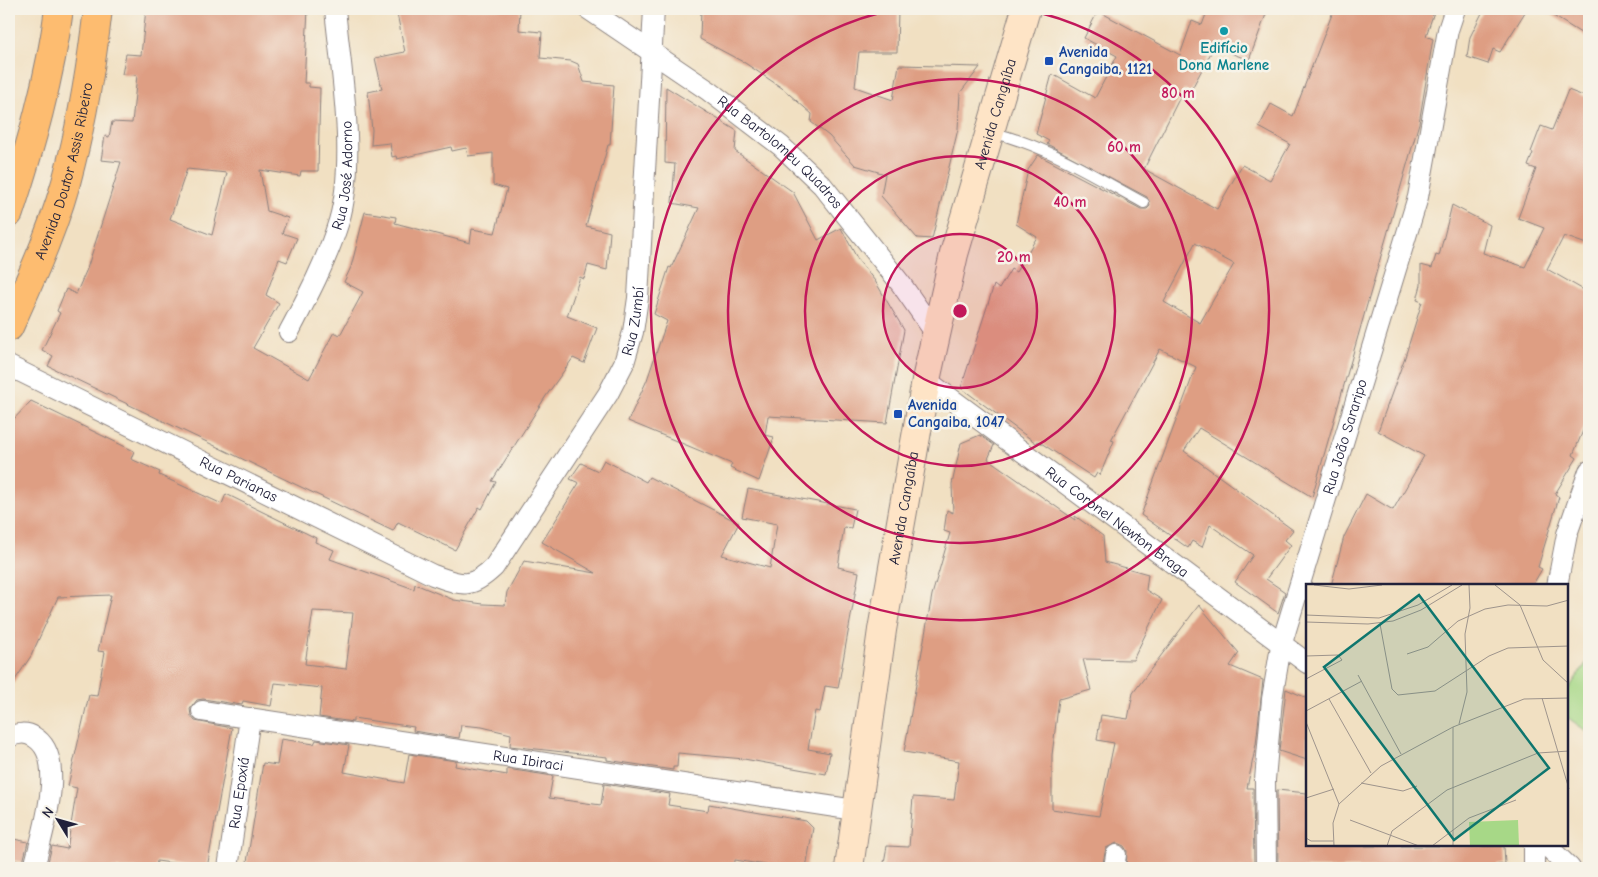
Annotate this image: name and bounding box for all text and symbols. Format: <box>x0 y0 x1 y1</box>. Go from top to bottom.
marker: Edifício Dona Marlene <box>1218 25 1230 37</box>
place label: Edifício Dona Marlene <box>1179 39 1269 74</box>
place label: Avenida Cangaiba, 1121 <box>1059 43 1152 78</box>
marker: Avenida Cangaiba, 1121 <box>1043 55 1055 67</box>
street label: Avenida Cangaíba <box>970 56 1020 172</box>
street label: Avenida Doutor Assis Ribeiro <box>31 81 97 262</box>
text: 80 m <box>1161 84 1195 102</box>
street label: Rua Bartolomeu Quadros <box>714 92 846 212</box>
street label: Rua José Adorno <box>328 120 356 232</box>
text: 60 m <box>1107 138 1141 156</box>
text: 40 m <box>1054 193 1087 211</box>
text: 20 m <box>997 248 1031 266</box>
street label: Rua Zumbí <box>618 286 648 358</box>
centre of rings <box>951 302 969 320</box>
street label: Rua João Sararipo <box>1319 377 1371 496</box>
place label: Avenida Cangaiba, 1047 <box>908 396 1004 431</box>
marker: Avenida Cangaiba, 1047 <box>892 408 904 420</box>
street label: Avenida Cangaíba <box>885 450 922 566</box>
street label: Rua Parianas <box>197 452 280 506</box>
street label: Rua Coronel Newton Braga <box>1042 463 1192 581</box>
inset map <box>1306 584 1568 847</box>
street label: Rua Ibiraci <box>492 746 565 775</box>
street label: Rua Epoxiá <box>225 756 253 830</box>
north arrow <box>32 794 82 844</box>
text: N <box>38 804 58 821</box>

